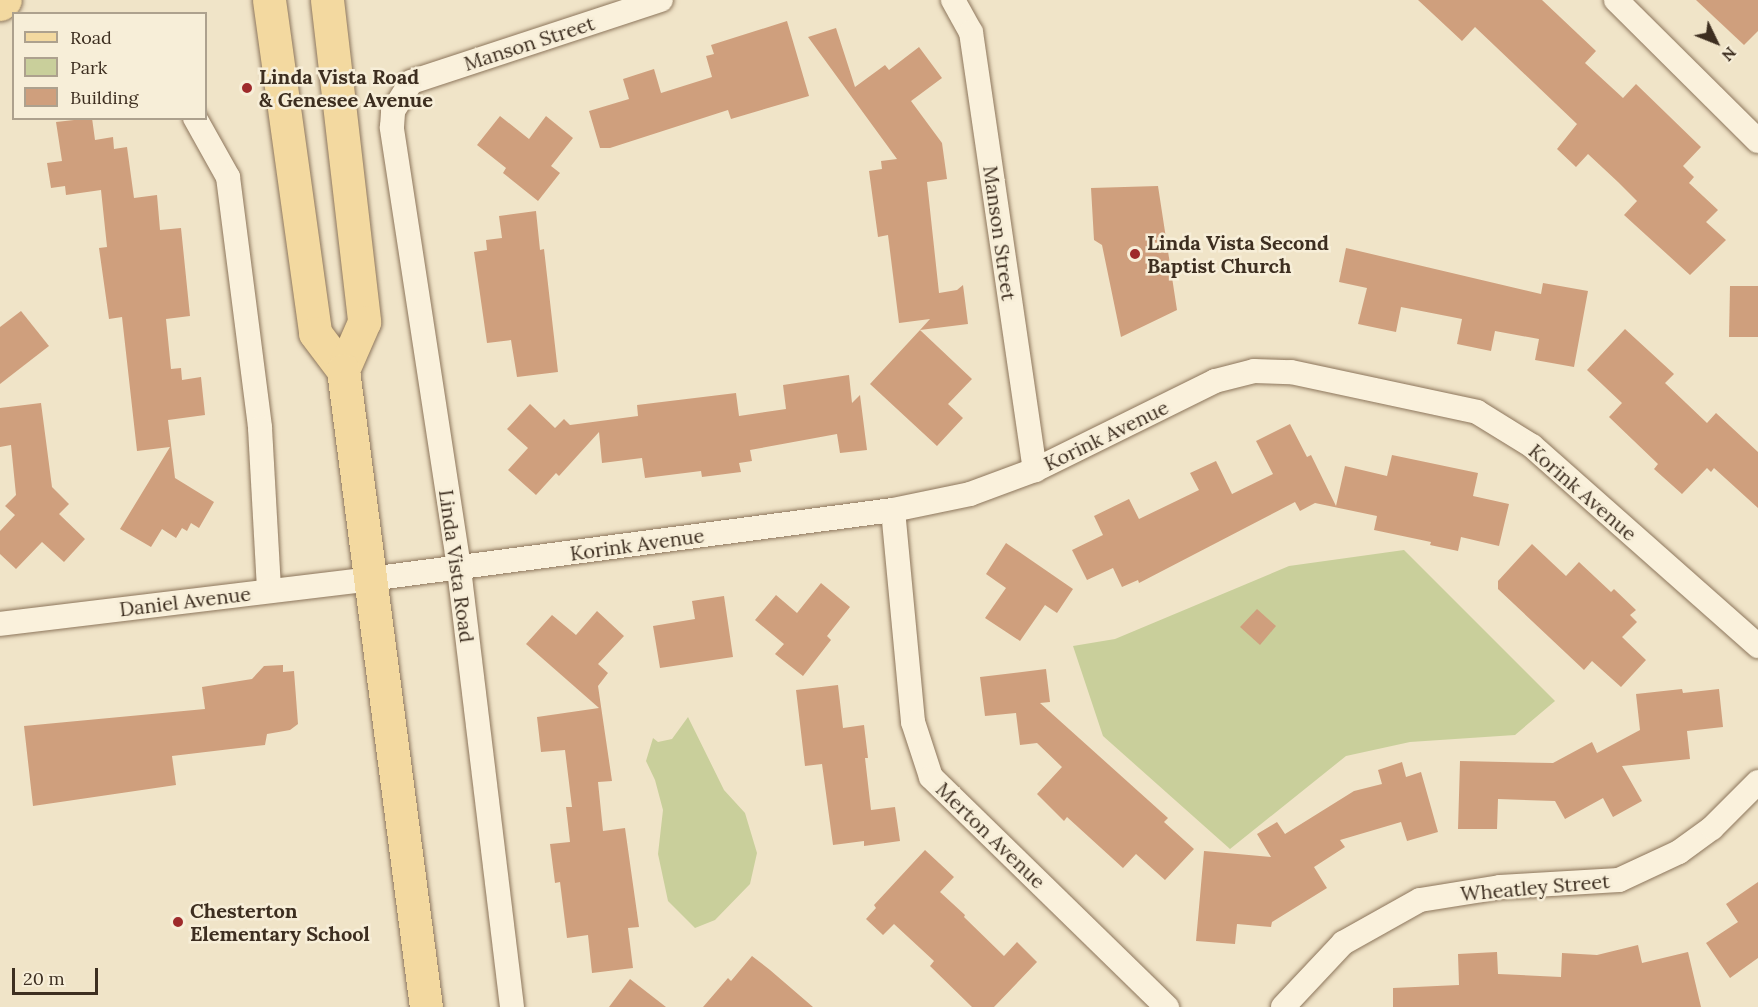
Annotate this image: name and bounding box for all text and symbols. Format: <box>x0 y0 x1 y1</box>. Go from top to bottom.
street label: Manson Street <box>461 11 597 75</box>
legend <box>12 12 207 120</box>
north arrow <box>1686 12 1746 72</box>
text: Road <box>70 26 112 49</box>
text: N <box>1718 43 1741 66</box>
text: Park <box>70 56 107 79</box>
place label: Linda Vista Road & Genesee Avenue <box>259 64 433 111</box>
marker: Linda Vista Road & Genesee Avenue <box>240 81 254 95</box>
text: Building <box>70 86 138 109</box>
street label: Manson Street <box>979 164 1021 302</box>
place label: Linda Vista Second Baptist Church <box>1147 231 1329 278</box>
marker: Linda Vista Second Baptist Church <box>1128 247 1142 261</box>
street label: Korink Avenue <box>1040 395 1172 475</box>
street label: Korink Avenue <box>1524 439 1642 545</box>
street label: Linda Vista Road <box>434 488 480 644</box>
street label: Korink Avenue <box>568 523 706 565</box>
street label: Daniel Avenue <box>118 581 252 621</box>
street label: Merton Avenue <box>931 777 1051 893</box>
street label: Wheatley Street <box>1459 869 1611 905</box>
place label: Chesterton Elementary School <box>190 898 370 945</box>
marker: Chesterton Elementary School <box>171 915 185 929</box>
scale bar <box>15 956 100 994</box>
text: 20 m <box>23 967 65 990</box>

